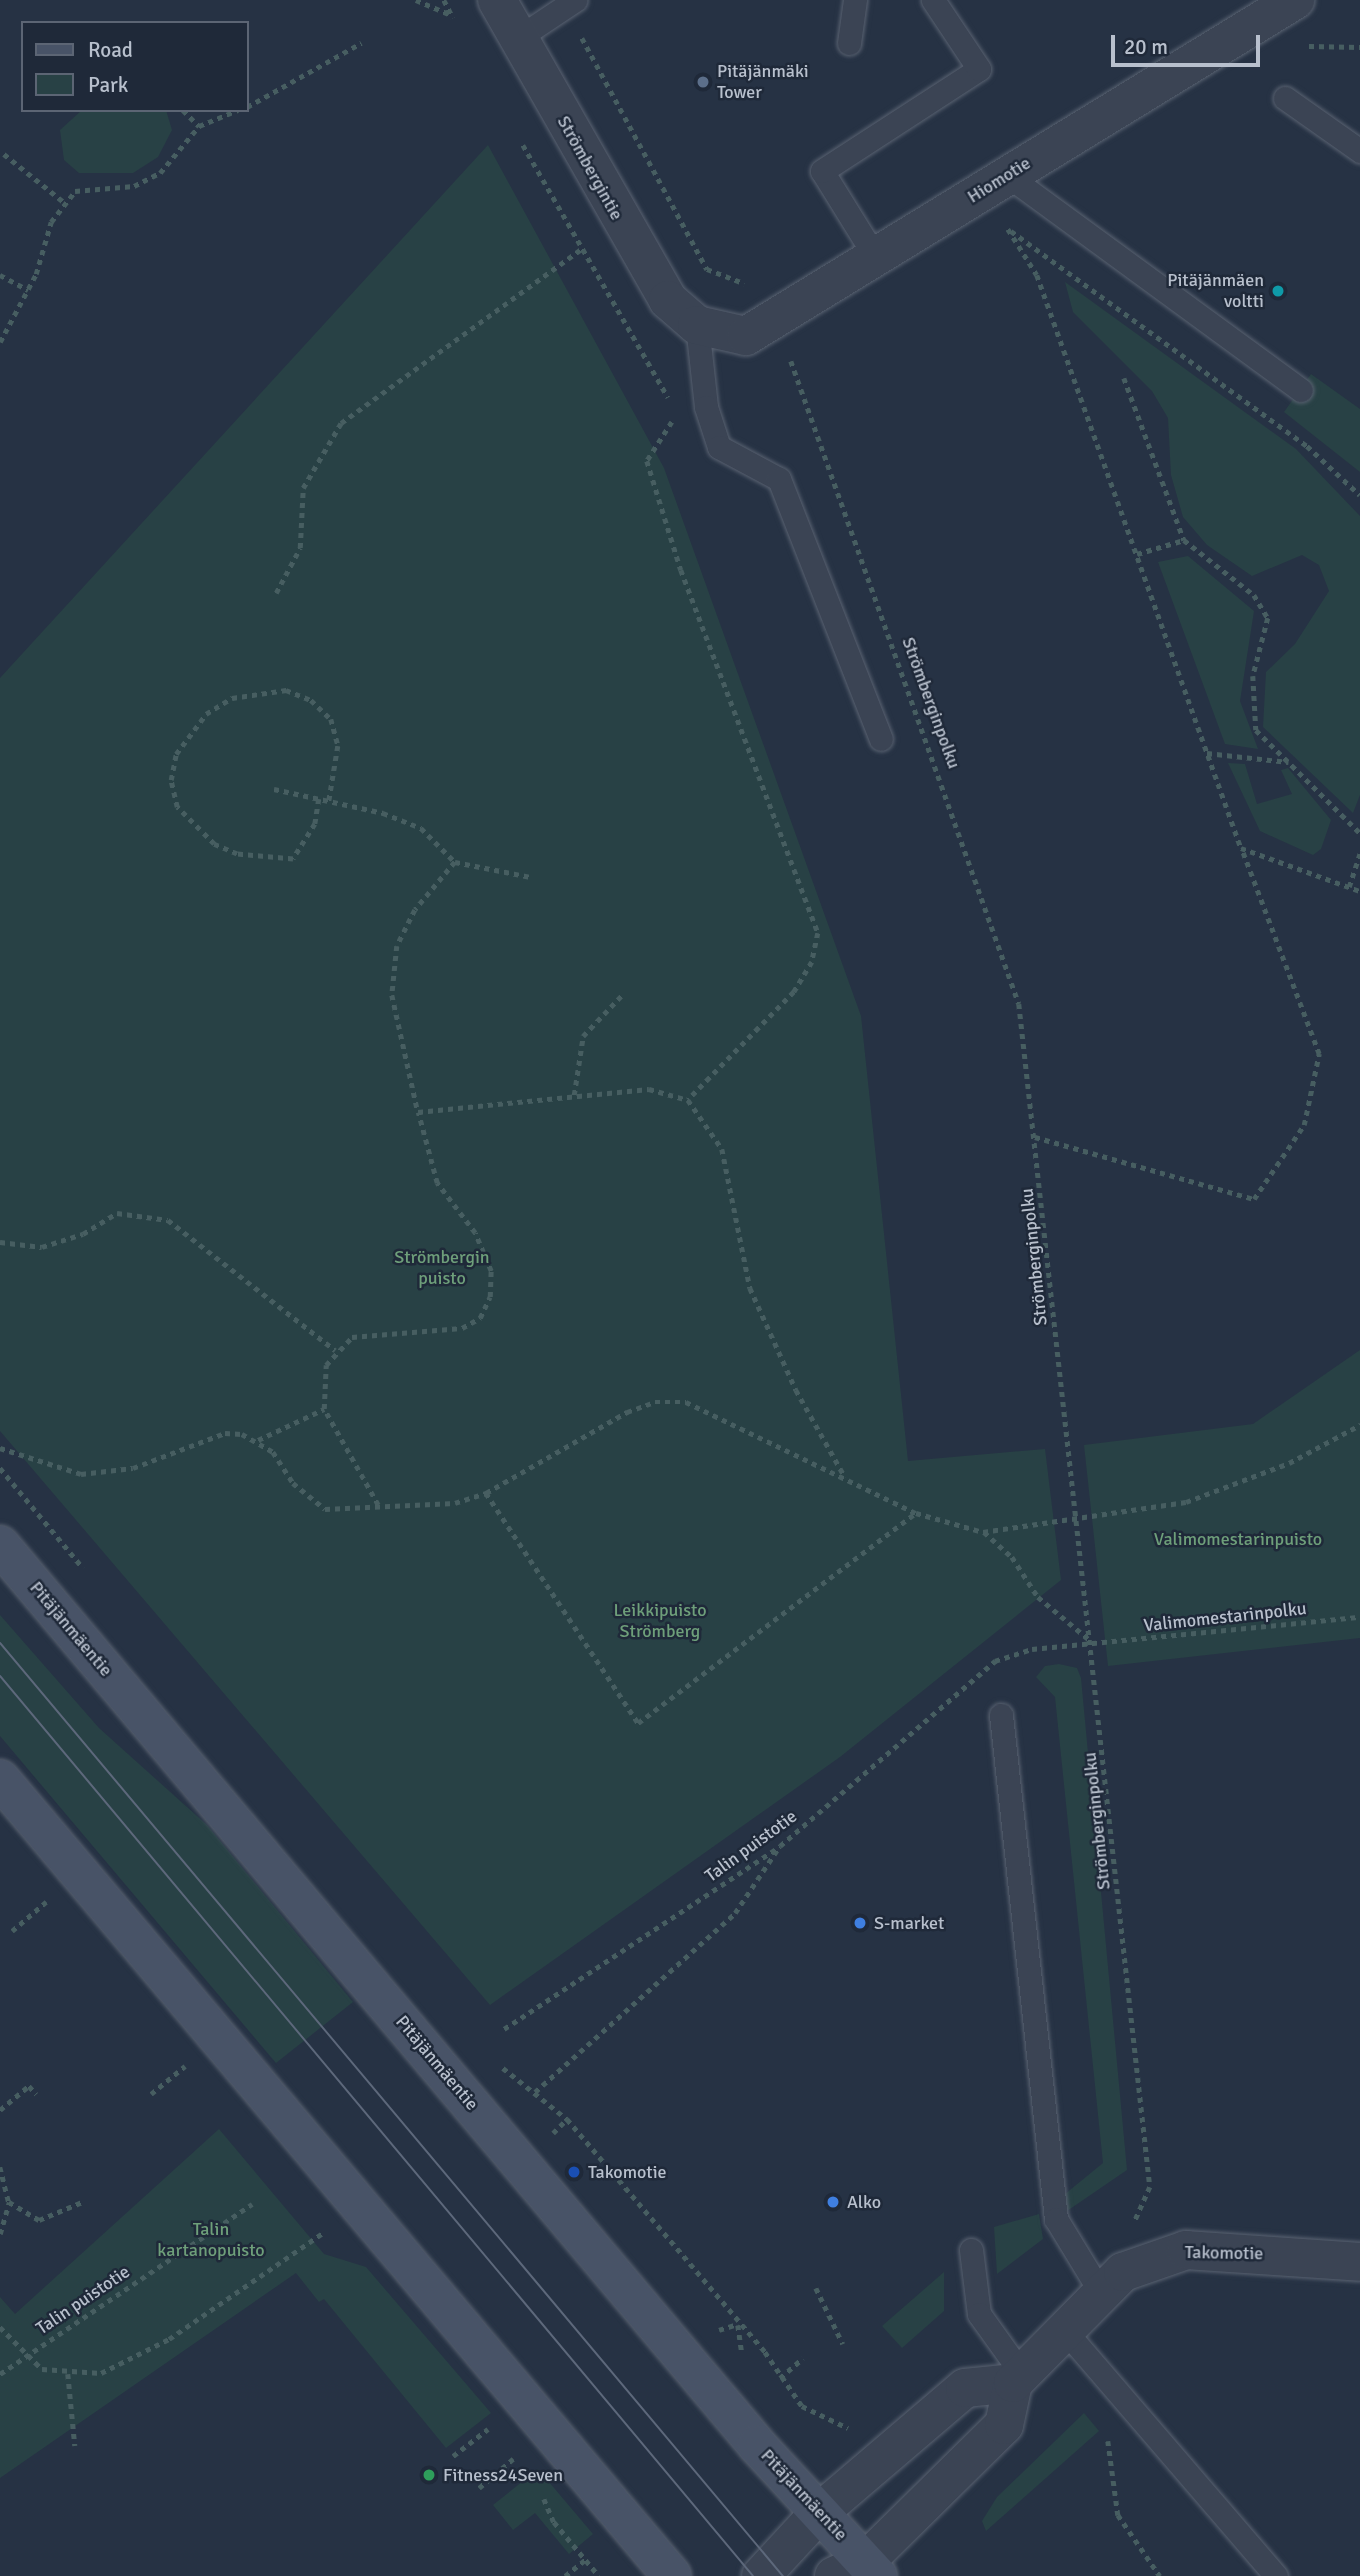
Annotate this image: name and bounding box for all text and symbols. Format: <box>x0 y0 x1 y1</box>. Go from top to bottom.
legend <box>21 21 248 112</box>
scale bar <box>1115 21 1264 65</box>
text: 20 m <box>1124 34 1168 60</box>
text: Road <box>88 37 133 63</box>
place label: Pitäjänmäki Tower <box>717 61 809 104</box>
text: Park <box>88 72 128 98</box>
marker: Pitäjänmäki Tower <box>695 74 711 90</box>
street label: Strömbergintie <box>553 112 627 224</box>
street label: Hiomotie <box>963 152 1035 208</box>
place label: Pitäjänmäen voltti <box>1167 270 1264 312</box>
marker: Pitäjänmäen voltti <box>1270 283 1286 299</box>
street label: Strömberginpolku <box>897 634 965 772</box>
street label: Strömberginpolku <box>1016 1187 1052 1327</box>
park label: Strömbergin puisto <box>394 1247 490 1290</box>
park label: Valimomestarinpuisto <box>1154 1528 1322 1550</box>
street label: Pitäjänmäentie <box>25 1577 117 1681</box>
street label: Valimomestarinpolku <box>1143 1598 1307 1636</box>
park label: Leikkipuisto Strömberg <box>613 1600 707 1642</box>
street label: Strömberginpolku <box>1079 1751 1115 1891</box>
street label: Talin puistotie <box>701 1805 801 1887</box>
place label: S-market <box>874 1912 944 1934</box>
marker: S-market <box>852 1915 868 1931</box>
street label: Pitäjänmäentie <box>391 2011 483 2115</box>
place label: Takomotie <box>588 2161 667 2183</box>
marker: Takomotie <box>566 2164 582 2180</box>
place label: Alko <box>847 2191 881 2213</box>
marker: Alko <box>825 2194 841 2210</box>
park label: Talin kartanopuisto <box>157 2219 265 2262</box>
street label: Takomotie <box>1185 2242 1263 2264</box>
street label: Talin puistotie <box>32 2261 134 2339</box>
street label: Pitäjänmäentie <box>756 2445 852 2545</box>
place label: Fitness24Seven <box>443 2464 563 2486</box>
marker: Fitness24Seven <box>421 2467 437 2483</box>

